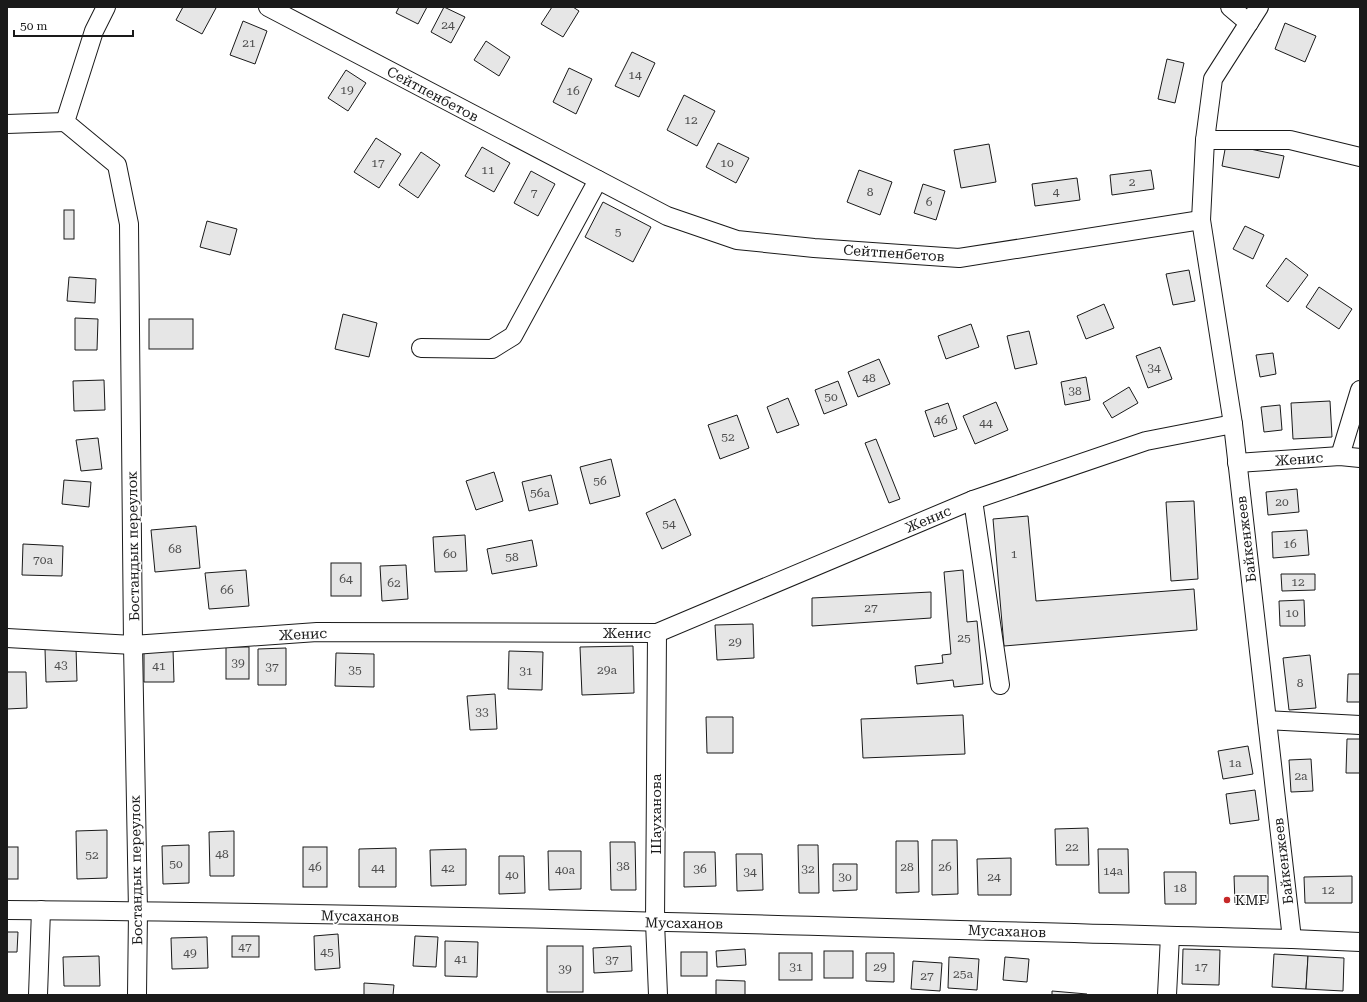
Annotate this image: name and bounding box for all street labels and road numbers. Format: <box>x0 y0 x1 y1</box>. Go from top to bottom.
street label: Сейтпенбетов <box>384 63 482 125</box>
street label: Сейтпенбетов <box>843 241 945 265</box>
street label: Женис <box>1274 449 1324 469</box>
street label: Бостандык переулок <box>124 471 142 621</box>
street label: Байкенжеев <box>1233 495 1259 583</box>
street label: Женис <box>903 502 954 536</box>
street label: Женис <box>278 625 328 643</box>
street label: Женис <box>603 625 651 641</box>
street label: Шауханова <box>648 773 664 854</box>
street label: Бостандык переулок <box>127 795 145 945</box>
street label: Байкенжеев <box>1270 817 1296 905</box>
street label: Мусаханов <box>321 907 399 925</box>
street label: Мусаханов <box>645 914 723 932</box>
street label: Мусаханов <box>968 922 1046 940</box>

